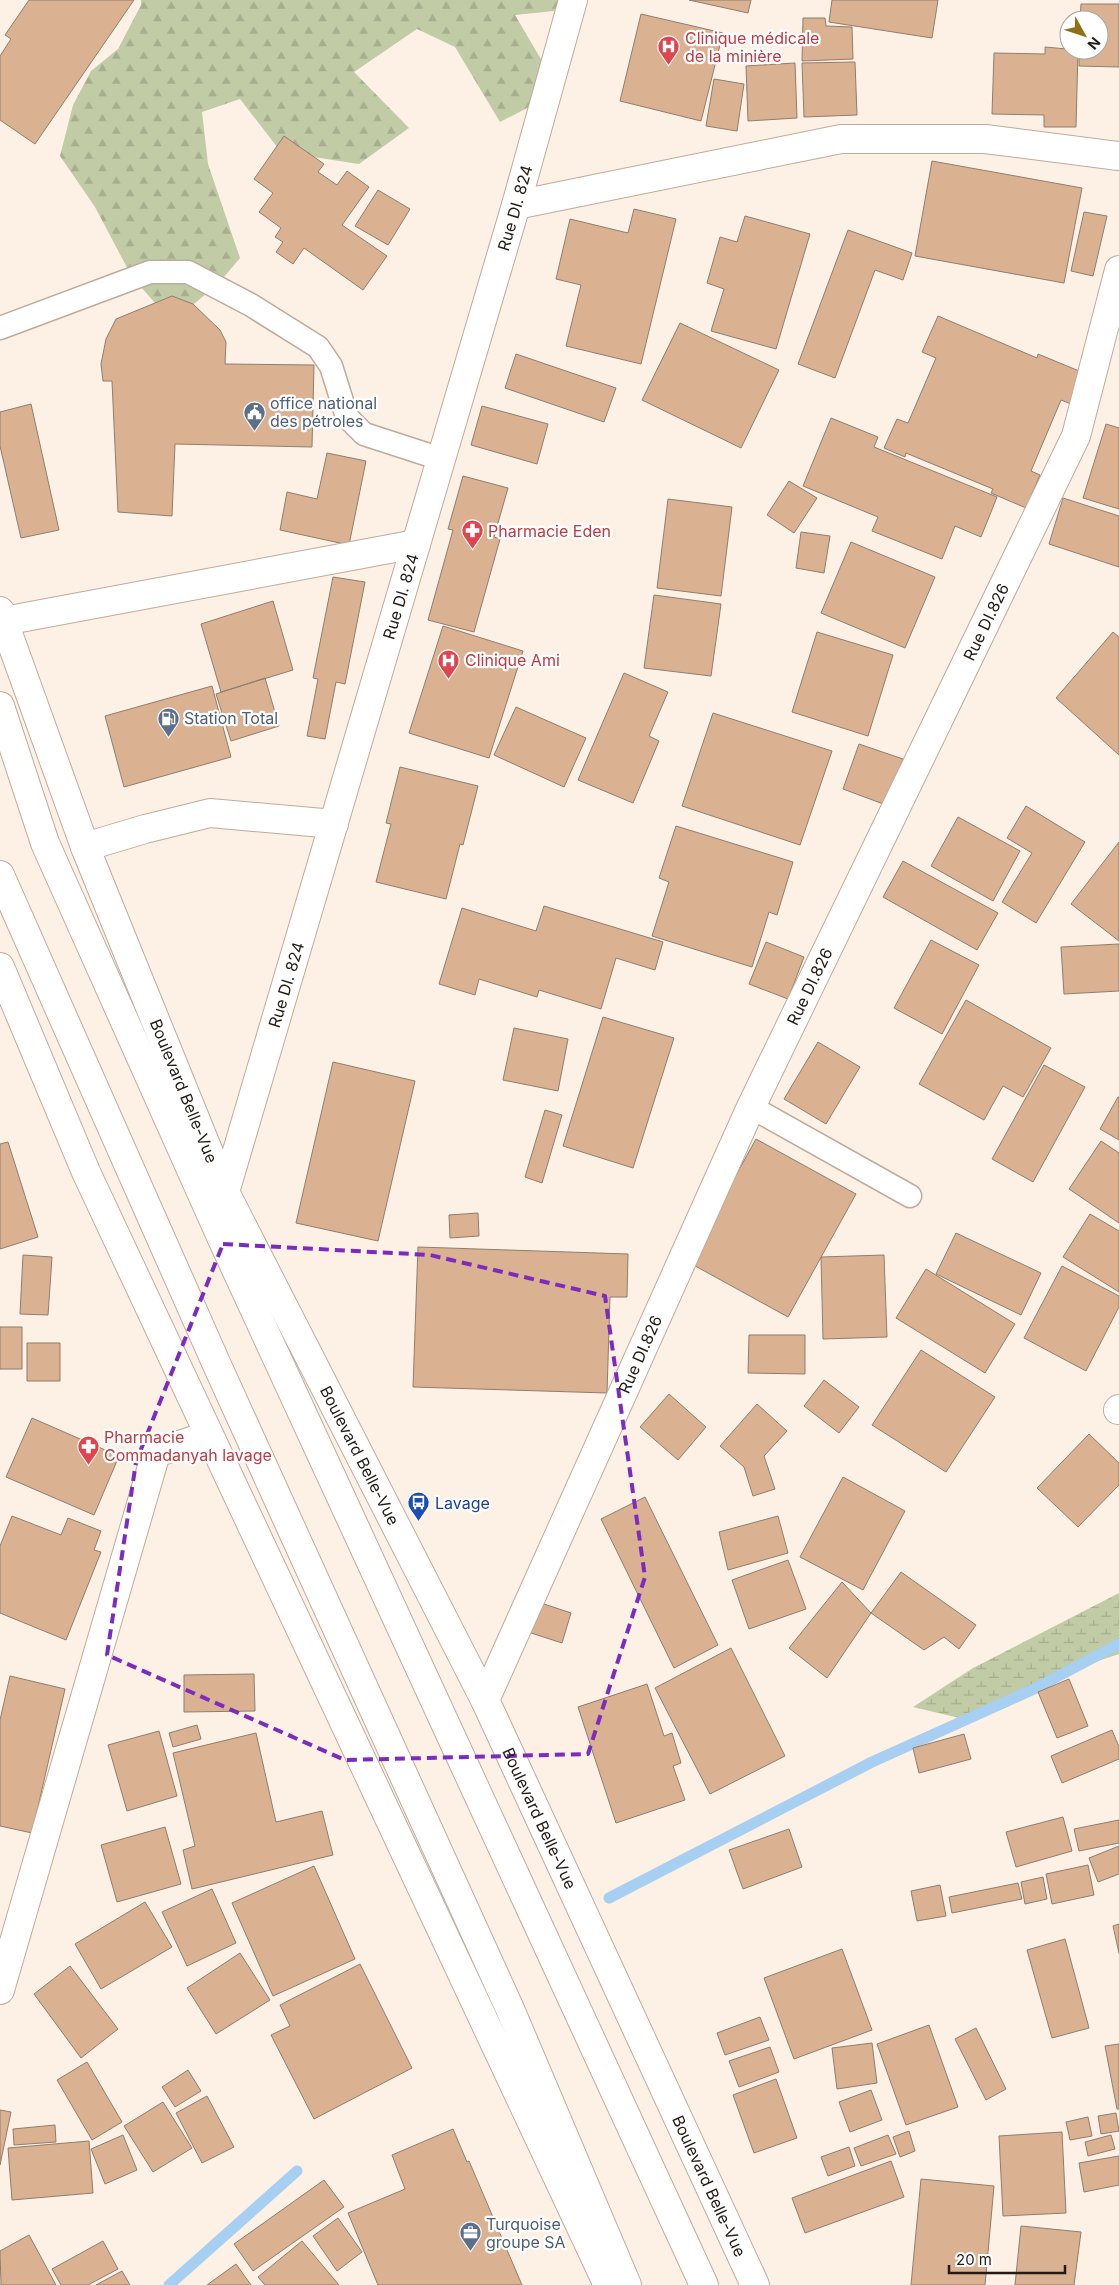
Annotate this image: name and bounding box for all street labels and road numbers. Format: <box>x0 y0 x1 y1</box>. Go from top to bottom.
street label: Rue DI. 824 <box>493 163 537 253</box>
street label: Rue DI. 824 <box>379 551 423 642</box>
street label: Rue DI.826 <box>959 580 1013 664</box>
street label: Rue DI. 824 <box>264 940 308 1030</box>
street label: Rue DI.826 <box>782 945 837 1028</box>
street label: Boulevard Belle-Vue <box>146 1016 222 1166</box>
street label: Rue DI.826 <box>614 1312 666 1396</box>
street label: Boulevard Belle-Vue <box>316 1382 404 1528</box>
street label: Boulevard Belle-Vue <box>498 1744 581 1892</box>
street label: Boulevard Belle-Vue <box>668 2112 751 2260</box>

